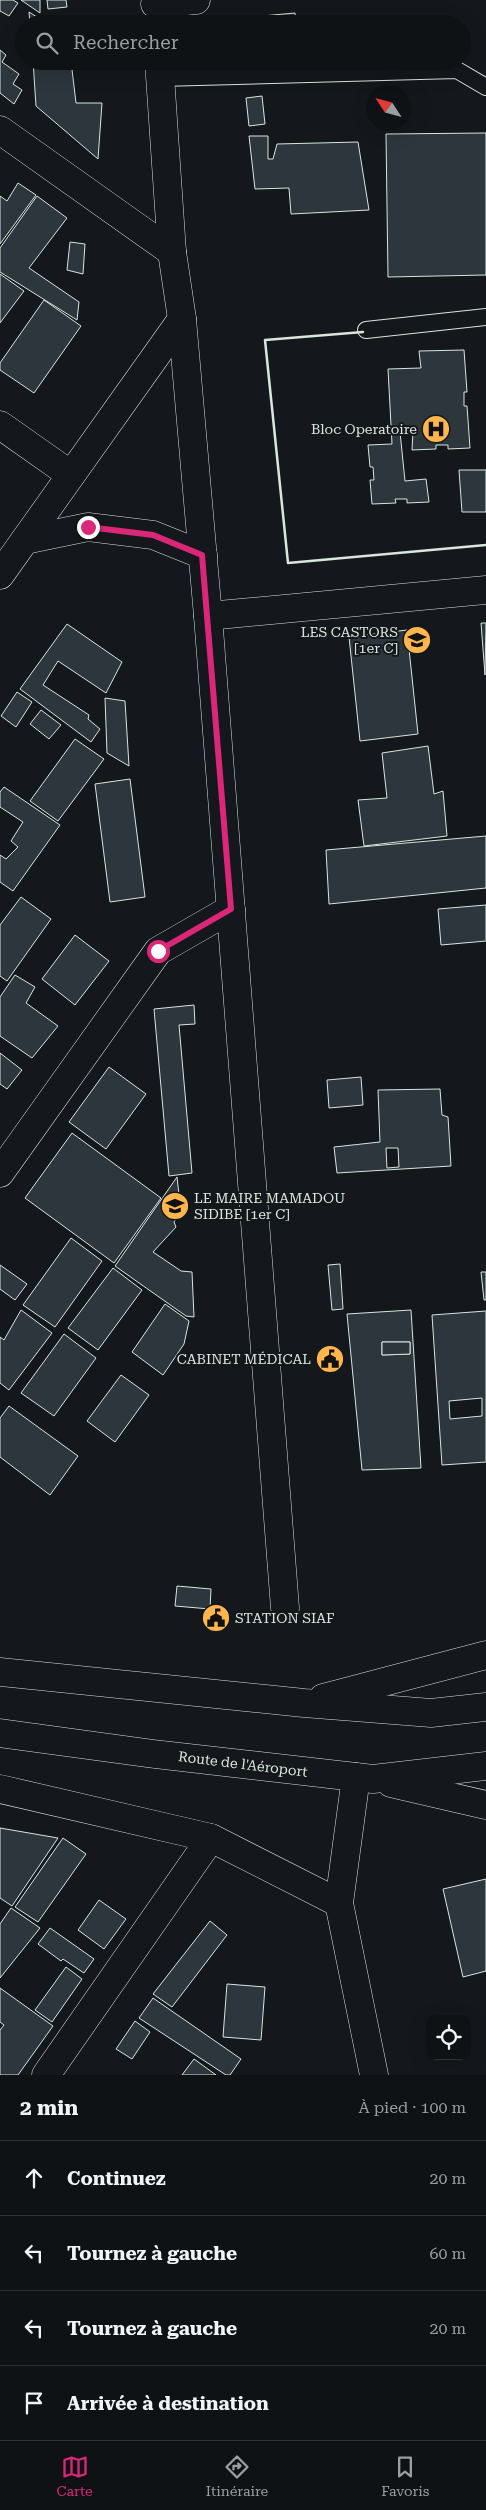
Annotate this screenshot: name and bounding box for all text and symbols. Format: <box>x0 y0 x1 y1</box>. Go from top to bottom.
search box <box>15 15 471 70</box>
icon: search <box>33 29 61 57</box>
text: Rechercher <box>73 31 179 54</box>
north arrow <box>366 85 411 130</box>
hospital icon: Bloc Operatoire <box>421 414 451 444</box>
place label: Bloc Operatoire <box>311 421 417 437</box>
route end <box>77 516 100 539</box>
place label: LES CASTORS [1er C] <box>301 624 398 656</box>
school or university icon: LES CASTORS [1er C] <box>402 625 432 655</box>
route start <box>147 940 170 963</box>
place label: LE MAIRE MAMADOU SIDIBE [1er C] <box>194 1190 345 1222</box>
school or university icon: LE MAIRE MAMADOU SIDIBE [1er C] <box>160 1191 190 1221</box>
public building icon: CABINET MÉDICAL <box>315 1344 345 1374</box>
place label: CABINET MÉDICAL <box>177 1351 311 1367</box>
public building icon: STATION SIAF <box>201 1603 231 1633</box>
place label: STATION SIAF <box>235 1610 334 1626</box>
street label: Route de l'Aéroport <box>177 1748 309 1780</box>
map controls <box>426 2015 471 2060</box>
button: locate <box>426 2015 471 2060</box>
text: 2 min <box>20 2096 78 2120</box>
text: À pied · 100 m <box>358 2098 466 2117</box>
icon: ahead <box>20 2164 48 2192</box>
text: Continuez <box>67 2167 166 2190</box>
text: 20 m <box>429 2169 466 2188</box>
icon: left <box>20 2239 48 2267</box>
text: Tournez à gauche <box>67 2242 237 2265</box>
text: 60 m <box>429 2244 466 2263</box>
icon: left <box>20 2314 48 2342</box>
text: Tournez à gauche <box>67 2317 237 2340</box>
text: 20 m <box>429 2319 466 2338</box>
icon: arrive <box>20 2389 48 2417</box>
text: Arrivée à destination <box>67 2392 269 2415</box>
tab: Carte <box>56 2453 93 2499</box>
tab: Itinéraire <box>206 2453 268 2499</box>
tab: Favoris <box>381 2453 430 2499</box>

